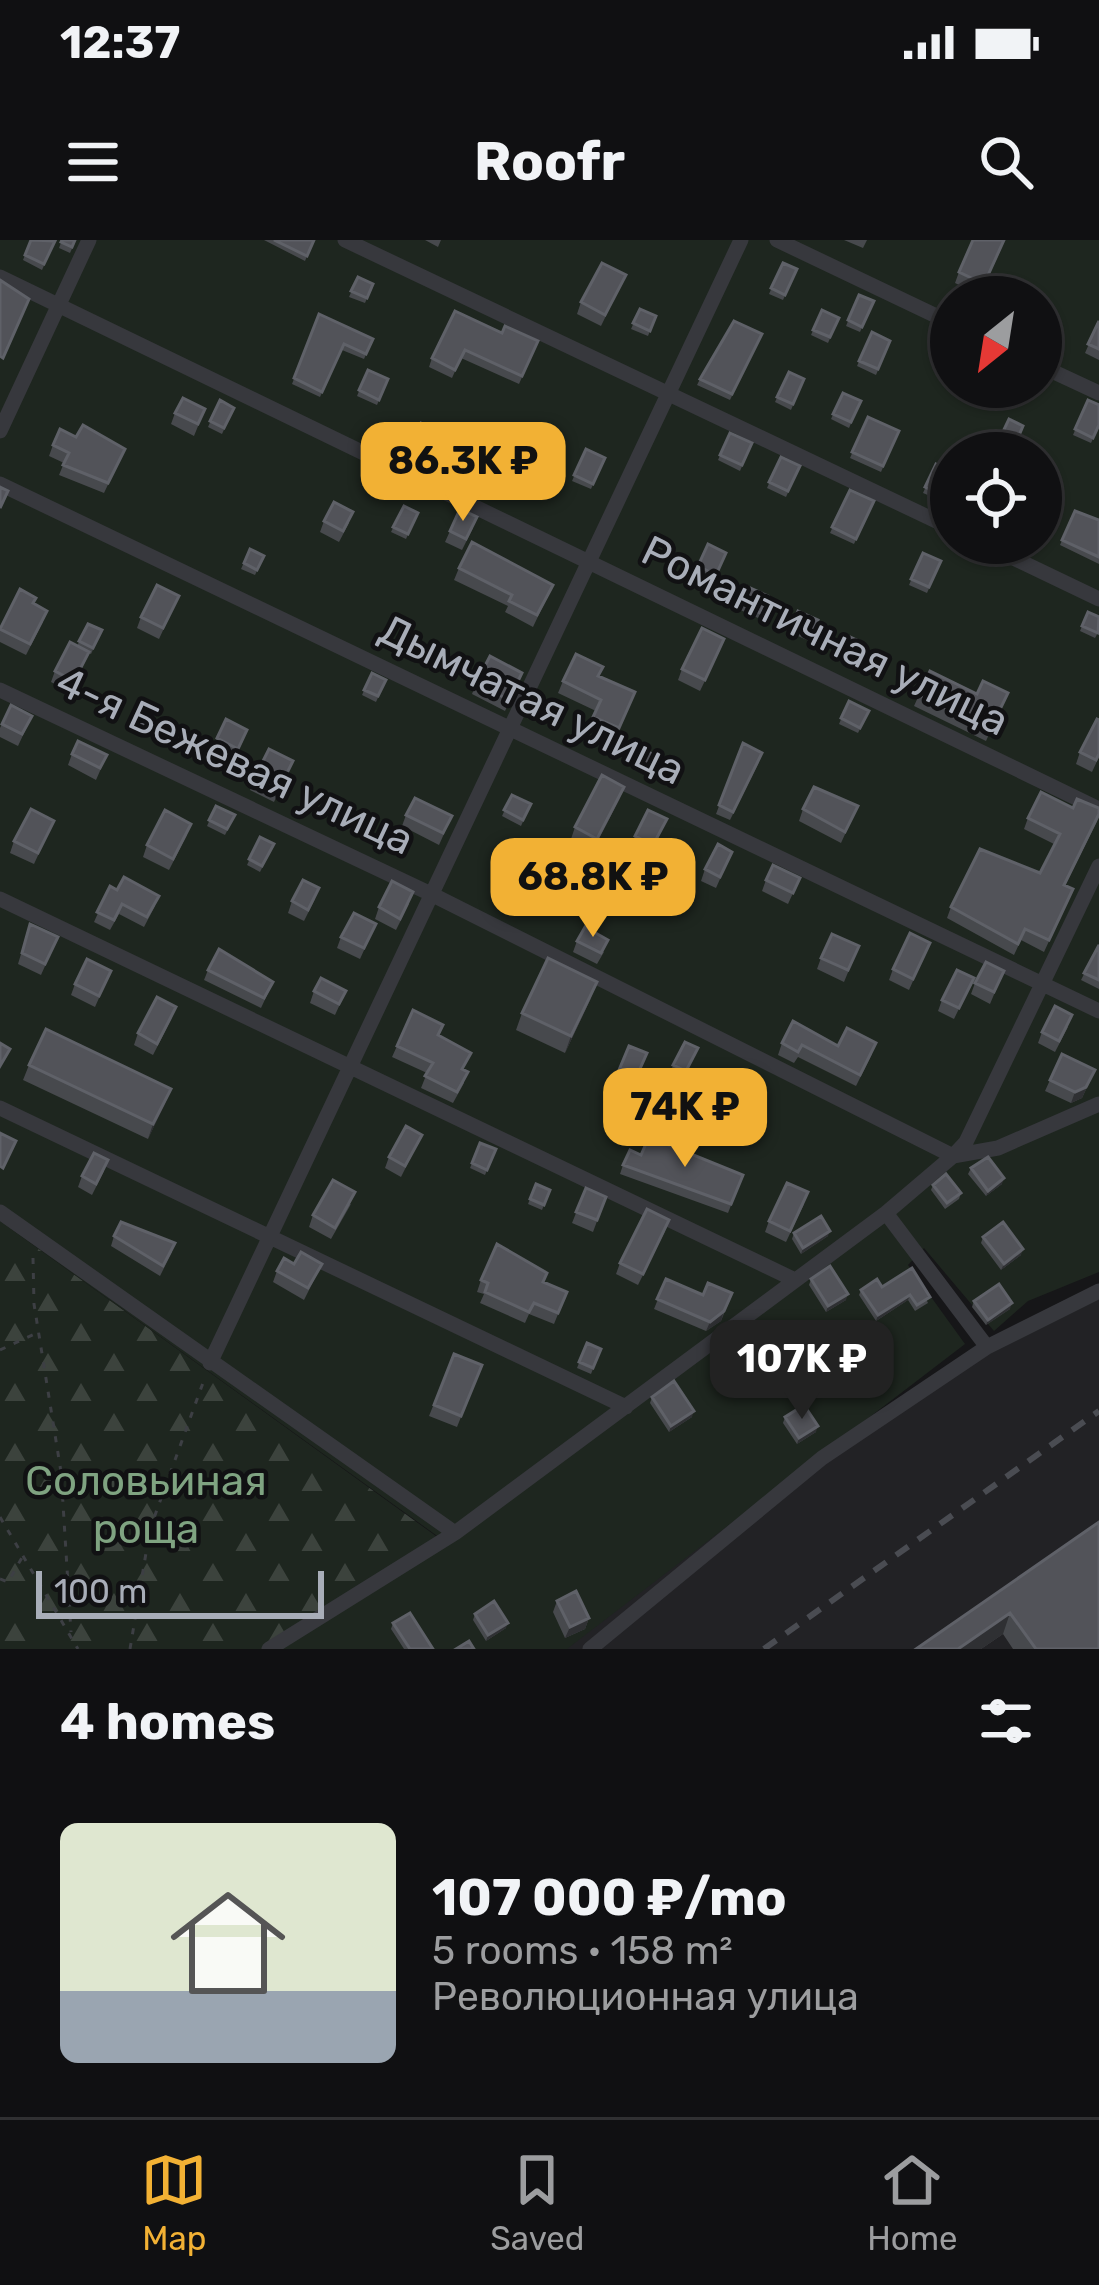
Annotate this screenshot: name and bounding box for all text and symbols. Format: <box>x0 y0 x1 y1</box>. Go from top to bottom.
text: 12:37 <box>60 16 180 69</box>
icon: menu <box>60 129 126 195</box>
icon: search <box>973 129 1039 195</box>
text: Roofr <box>474 130 625 194</box>
north arrow <box>930 276 1062 408</box>
map controls <box>930 276 1062 564</box>
pin: 86.3K ₽ <box>352 422 574 524</box>
button: locate <box>930 432 1062 564</box>
text: 86.3K ₽ <box>388 438 538 484</box>
street label: Романтичная улица <box>634 526 1016 746</box>
street label: Дымчатая улица <box>371 605 693 795</box>
street label: 4-я Бежевая улица <box>49 656 421 866</box>
pin: 68.8K ₽ <box>482 838 704 940</box>
text: 68.8K ₽ <box>517 854 669 900</box>
pin: 74K ₽ <box>601 1068 769 1170</box>
text: 74K ₽ <box>630 1084 740 1130</box>
pin: 107K ₽ <box>704 1320 900 1422</box>
text: 107K ₽ <box>737 1336 867 1382</box>
park label: Соловьиная роща <box>25 1456 267 1554</box>
scale bar <box>36 1565 324 1618</box>
text: 100 m <box>54 1572 147 1611</box>
icon: filters <box>973 1688 1039 1754</box>
text: 4 homes <box>60 1691 275 1752</box>
text: 107 000 ₽/mo <box>432 1867 787 1928</box>
icon: home <box>156 1871 300 2015</box>
text: 5 rooms · 158 m² <box>432 1928 733 1974</box>
text: Революционная улица <box>432 1974 859 2020</box>
tab: Map <box>141 2147 207 2258</box>
tab: Saved <box>490 2147 584 2258</box>
tab: Home <box>867 2147 958 2258</box>

